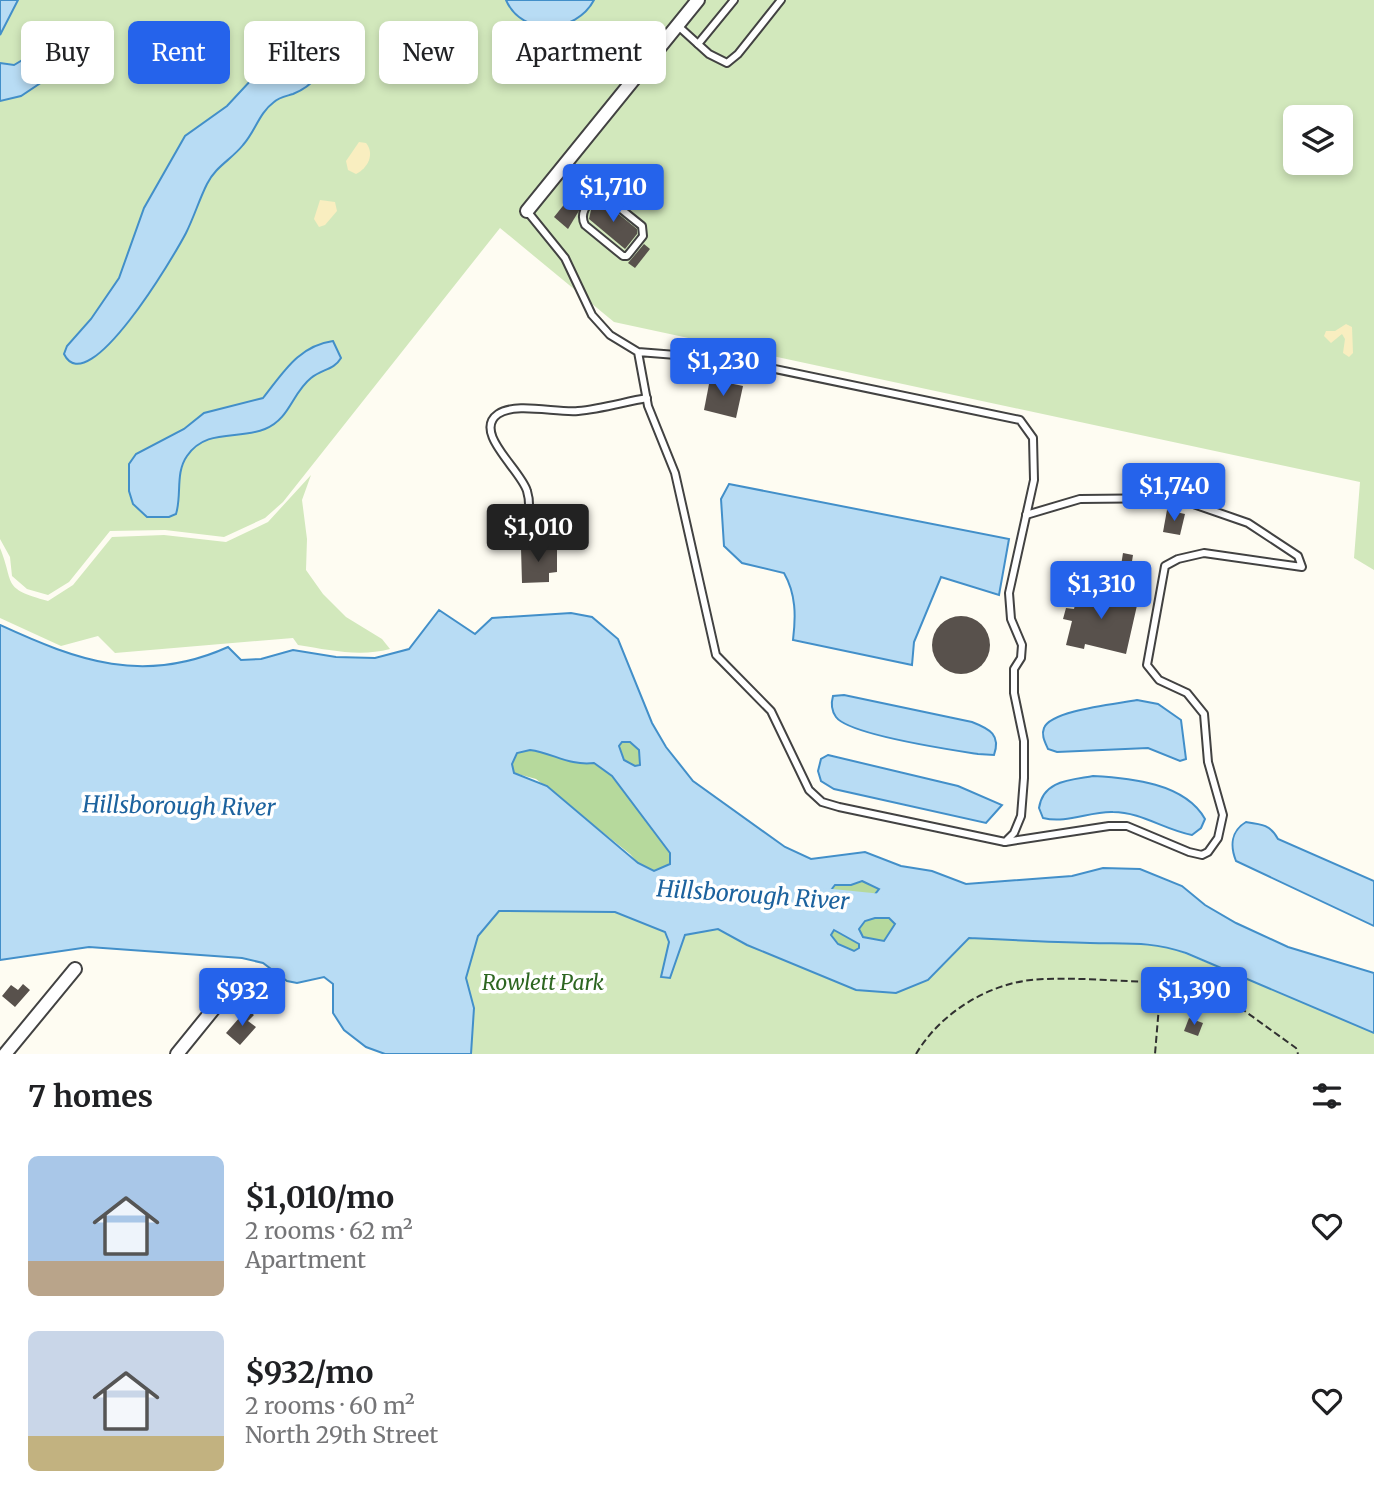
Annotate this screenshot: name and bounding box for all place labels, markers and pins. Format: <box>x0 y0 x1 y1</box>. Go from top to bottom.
pin: $1,710 <box>556 164 670 224</box>
pin: $1,230 <box>666 338 780 398</box>
pin: $1,740 <box>1117 463 1231 523</box>
pin: $1,010 <box>481 504 595 564</box>
pin: $1,310 <box>1044 562 1158 621</box>
pin: $932 <box>201 968 283 1028</box>
pin: $1,390 <box>1137 968 1251 1027</box>

